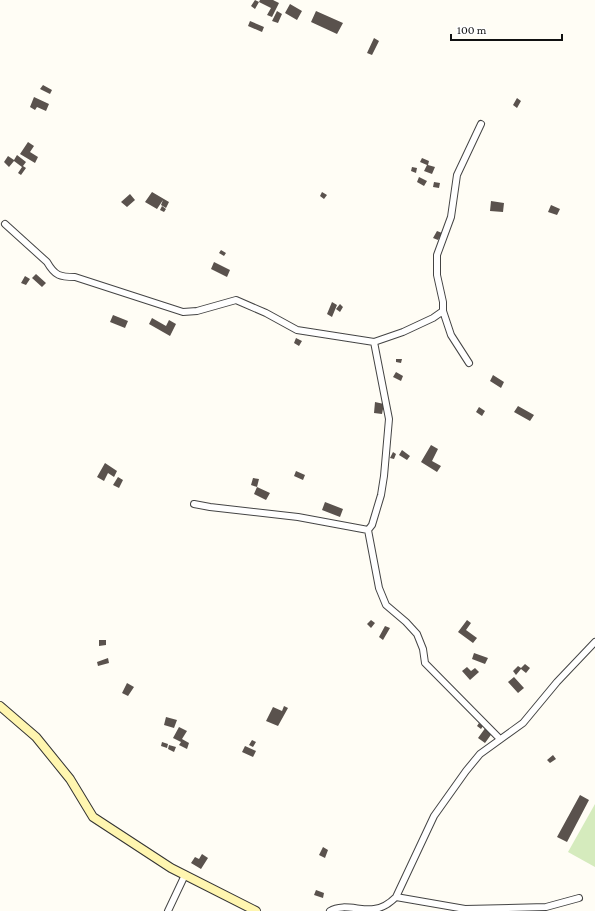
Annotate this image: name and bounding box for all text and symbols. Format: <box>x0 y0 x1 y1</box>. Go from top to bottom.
scale bar <box>451 16 562 42</box>
text: 100 m <box>457 23 487 37</box>

